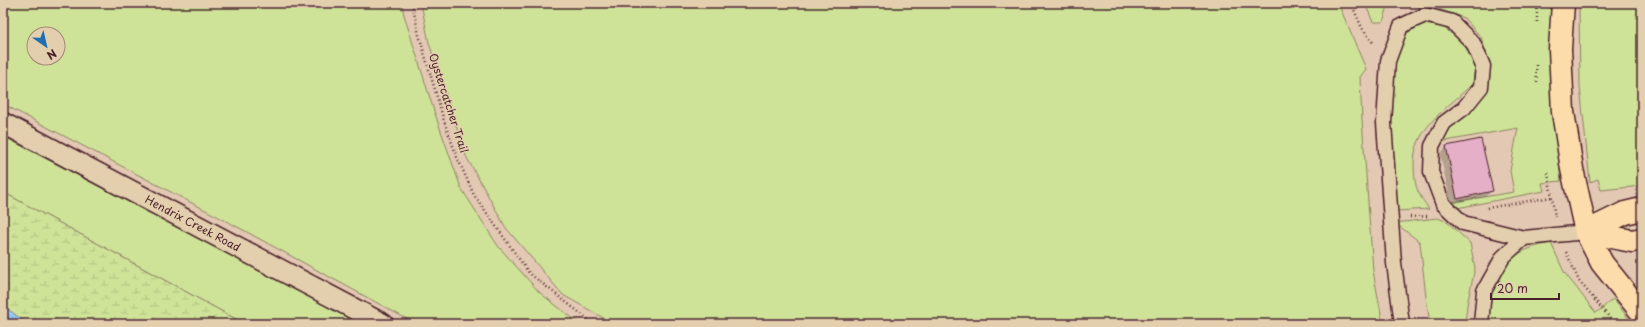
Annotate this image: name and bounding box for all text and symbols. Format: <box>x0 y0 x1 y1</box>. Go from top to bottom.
north arrow <box>26 26 66 66</box>
text: N <box>43 45 60 64</box>
street label: Oystercatcher Trail <box>425 51 473 155</box>
street label: Hendrix Creek Road <box>142 191 244 255</box>
scale bar <box>1491 275 1559 301</box>
text: 20 m <box>1497 279 1528 297</box>

